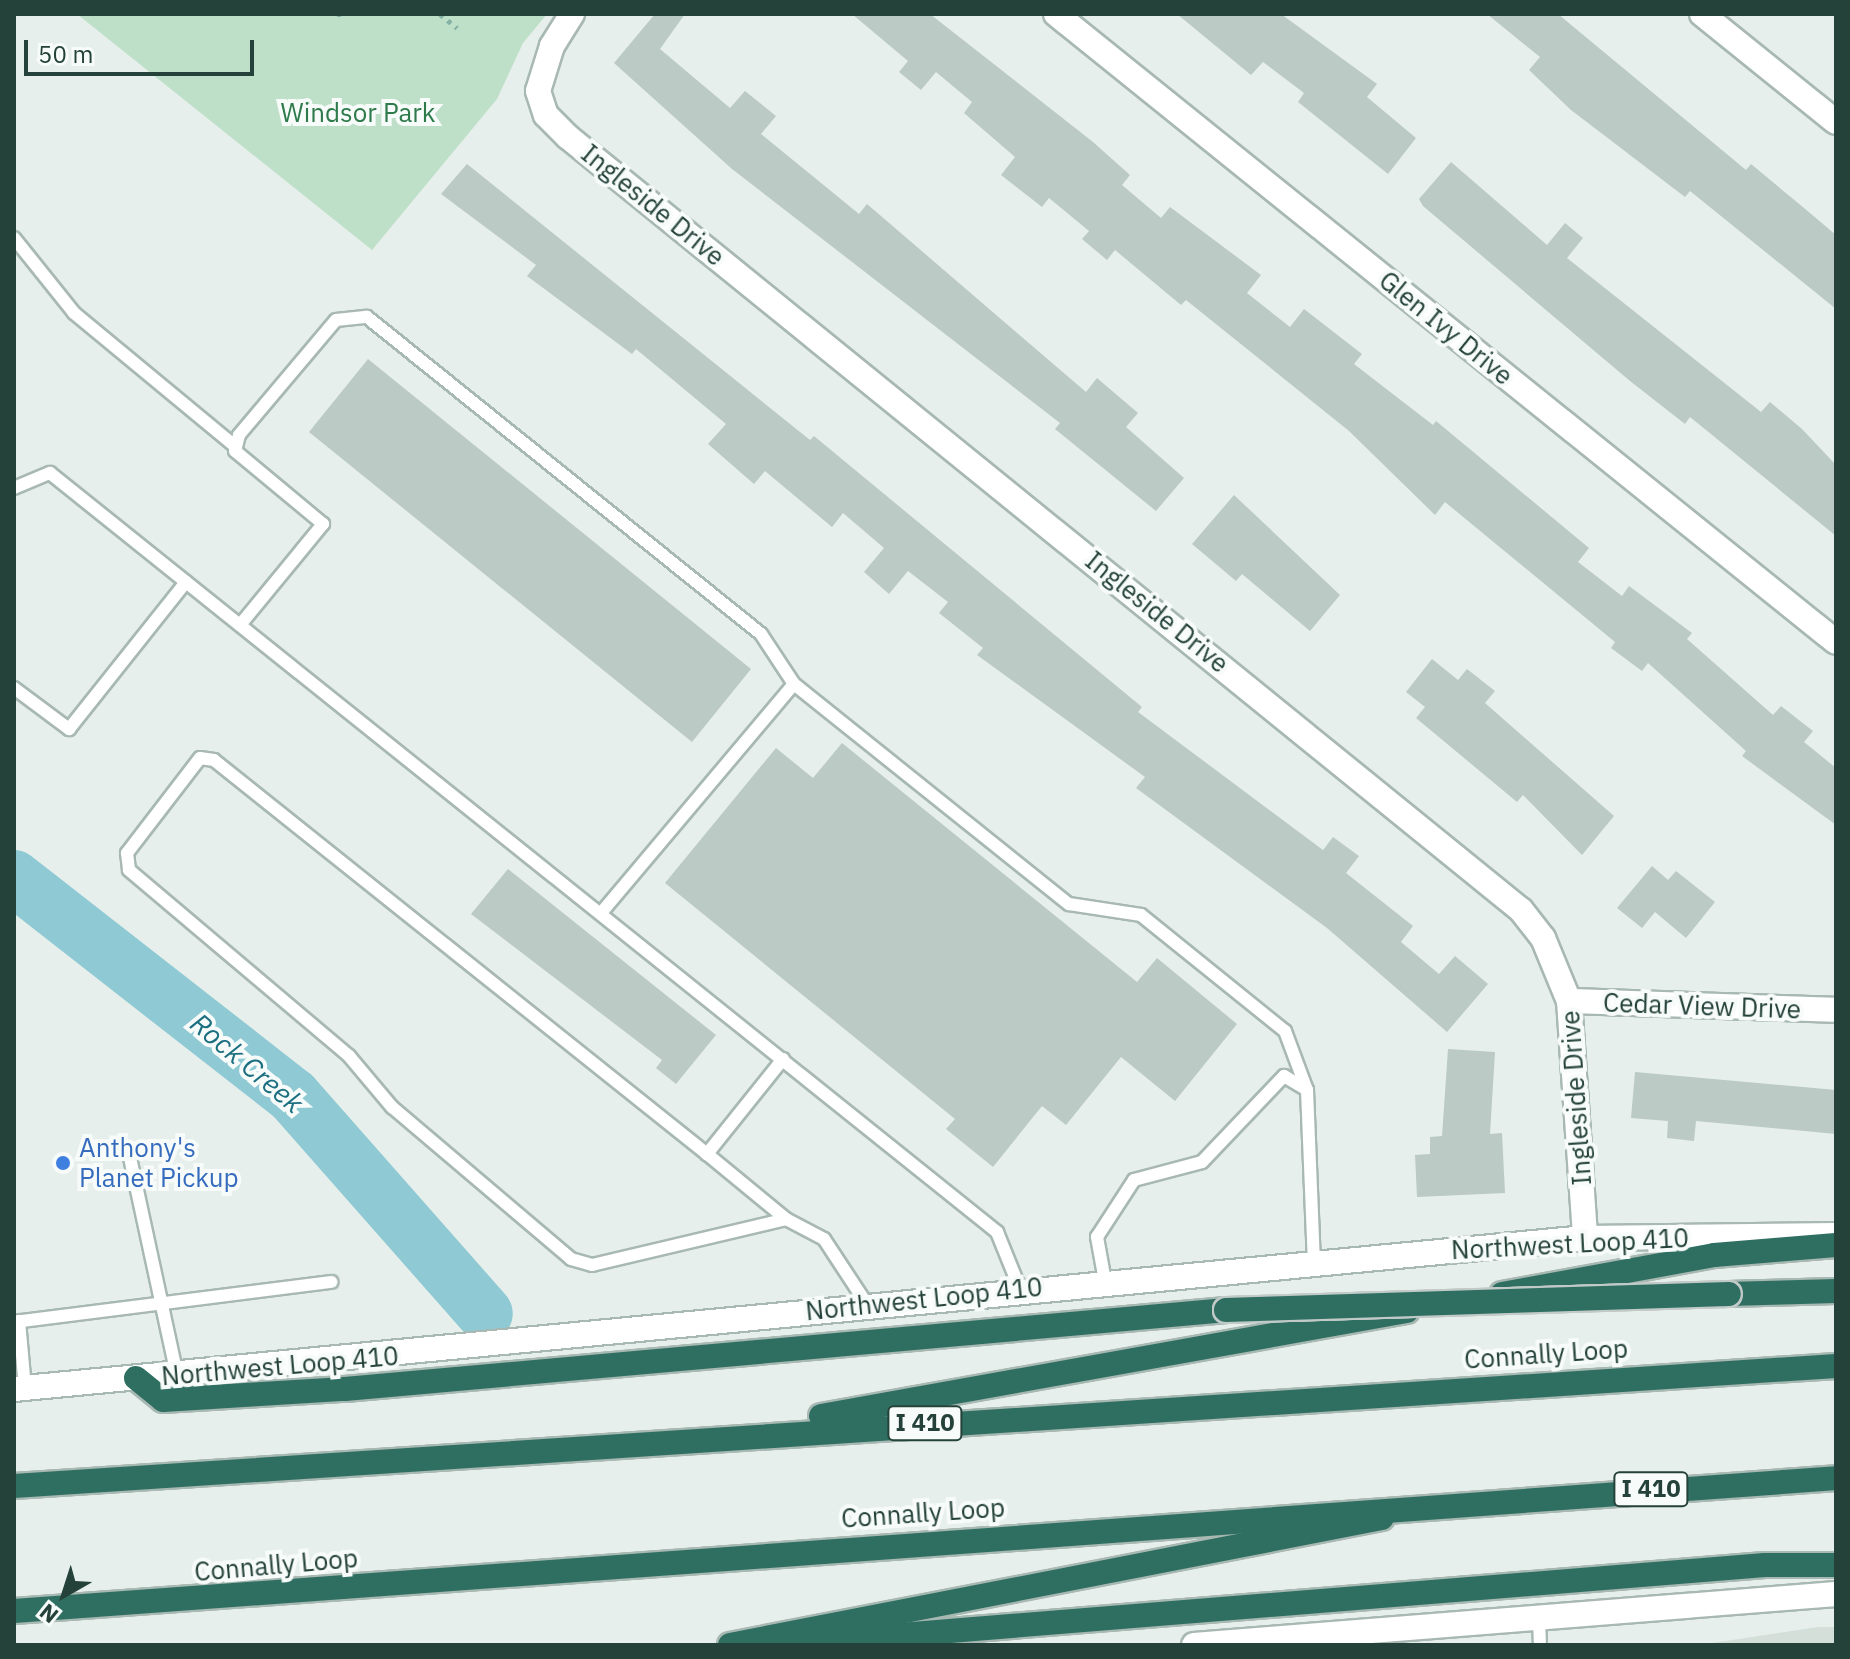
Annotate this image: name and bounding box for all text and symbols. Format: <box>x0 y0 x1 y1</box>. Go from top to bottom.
scale bar <box>28 24 258 74</box>
text: 50 m <box>38 38 93 70</box>
park label: Windsor Park <box>280 97 436 129</box>
street label: Ingleside Drive <box>575 138 731 272</box>
street label: Glen Ivy Drive <box>1373 265 1519 391</box>
street label: Ingleside Drive <box>1079 545 1235 679</box>
street label: Cedar View Drive <box>1603 987 1801 1025</box>
water label: Rock Creek <box>184 1006 310 1120</box>
street label: Ingleside Drive <box>1554 1010 1598 1186</box>
place label: Anthony's Planet Pickup <box>79 1132 239 1194</box>
marker: Anthony's Planet Pickup <box>54 1154 72 1172</box>
street label: Northwest Loop 410 <box>1450 1222 1690 1266</box>
street label: Northwest Loop 410 <box>804 1271 1044 1327</box>
street label: Connally Loop <box>1463 1333 1629 1375</box>
street label: Northwest Loop 410 <box>160 1340 400 1392</box>
road number: I 410 <box>887 1403 963 1443</box>
road number: I 410 <box>1613 1469 1689 1509</box>
street label: Connally Loop <box>840 1492 1006 1534</box>
street label: Connally Loop <box>193 1542 359 1588</box>
north arrow <box>24 1555 104 1635</box>
text: N <box>33 1598 64 1630</box>

